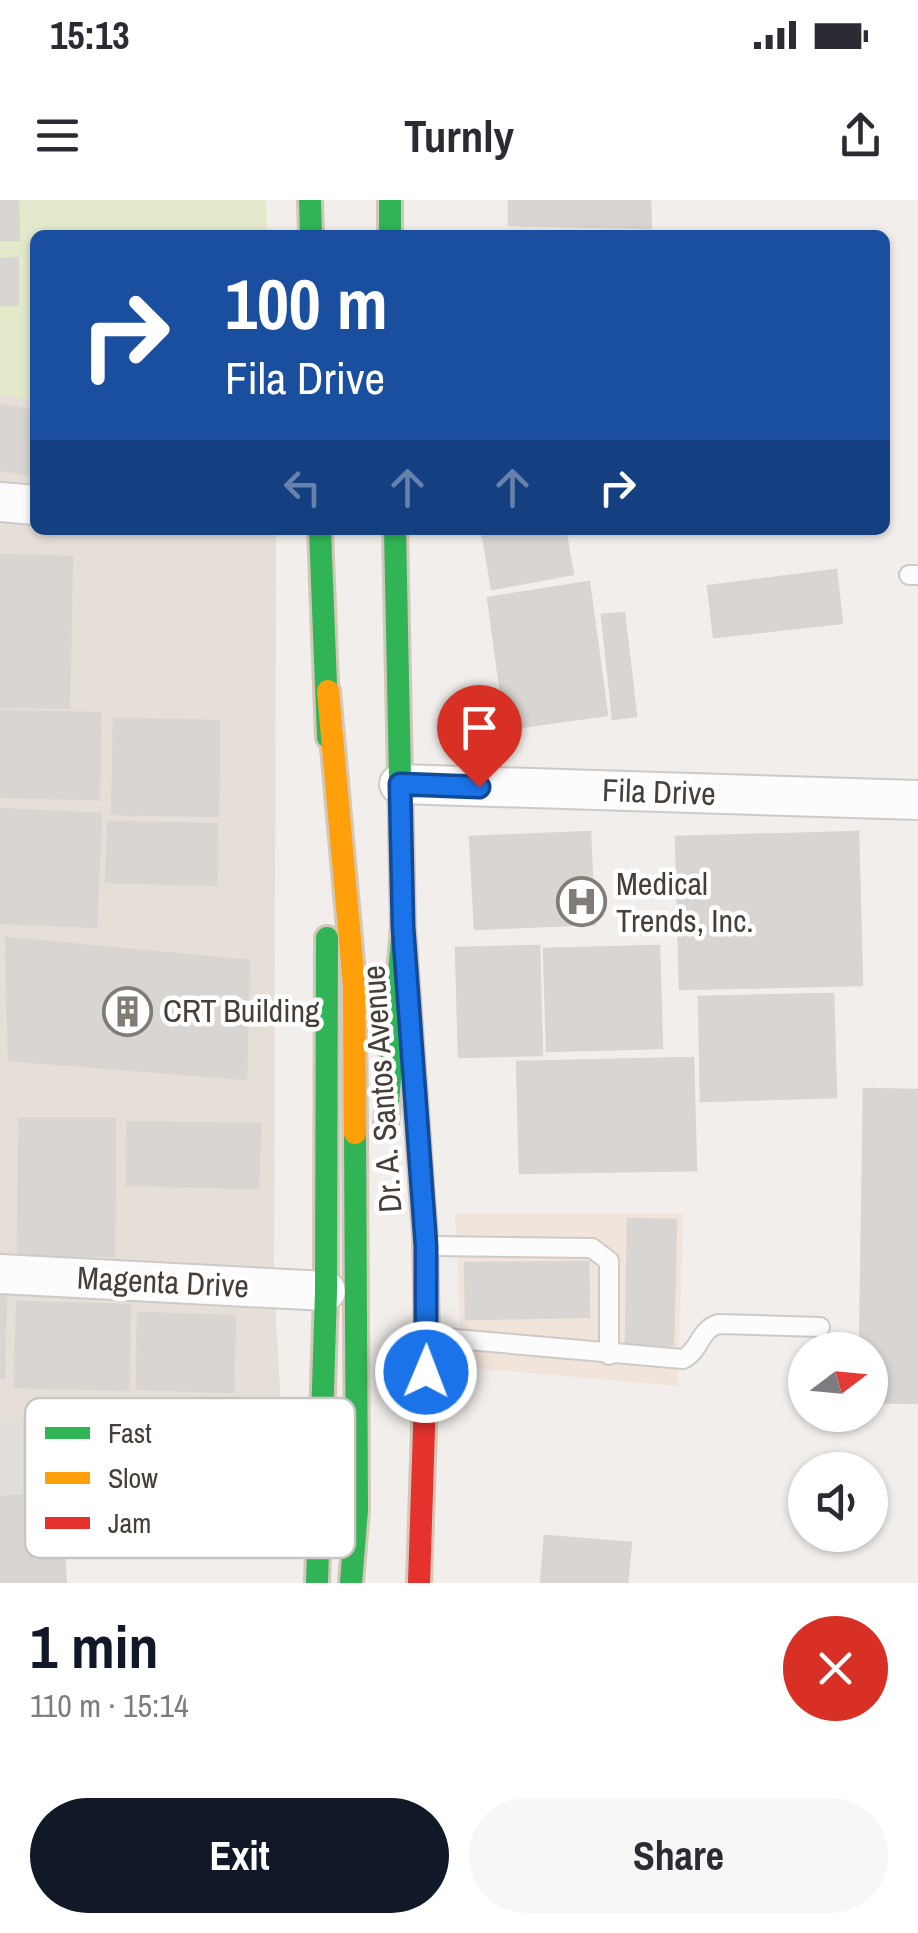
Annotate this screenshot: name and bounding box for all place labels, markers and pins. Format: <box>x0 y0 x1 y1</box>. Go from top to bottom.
pin <box>437 685 522 788</box>
place label: Medical Trends, Inc. <box>616 862 754 942</box>
hospital icon: Medical Trends, Inc. <box>555 876 607 928</box>
building icon: CRT Building <box>102 985 154 1037</box>
place label: CRT Building <box>163 989 320 1032</box>

